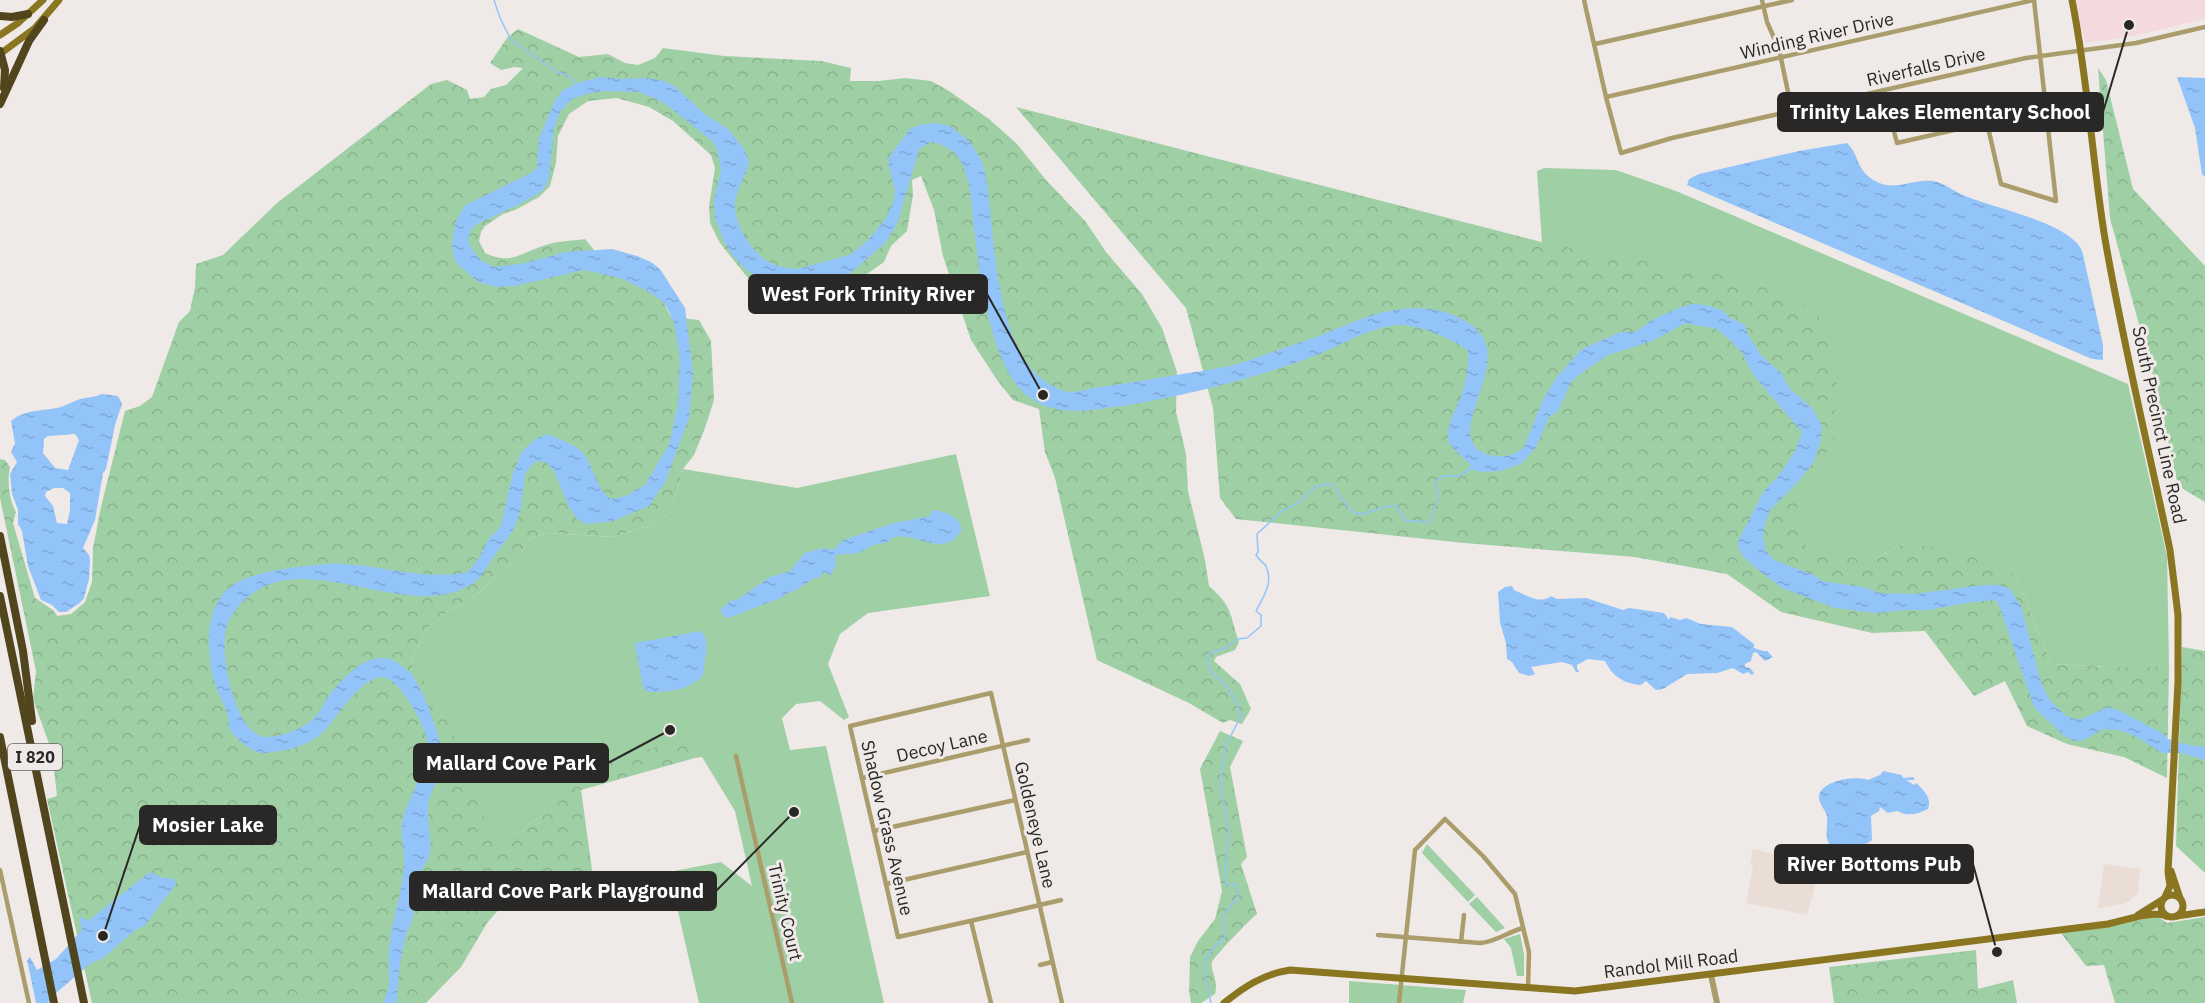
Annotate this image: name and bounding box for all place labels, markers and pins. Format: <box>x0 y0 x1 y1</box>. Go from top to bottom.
callout: Trinity Lakes Elementary School <box>1778 93 2103 131</box>
callout: West Fork Trinity River <box>749 275 987 313</box>
callout: Mallard Cove Park <box>414 744 608 782</box>
callout: Mosier Lake <box>140 806 276 844</box>
callout: River Bottoms Pub <box>1775 845 1973 883</box>
callout: Mallard Cove Park Playground <box>410 872 716 910</box>

